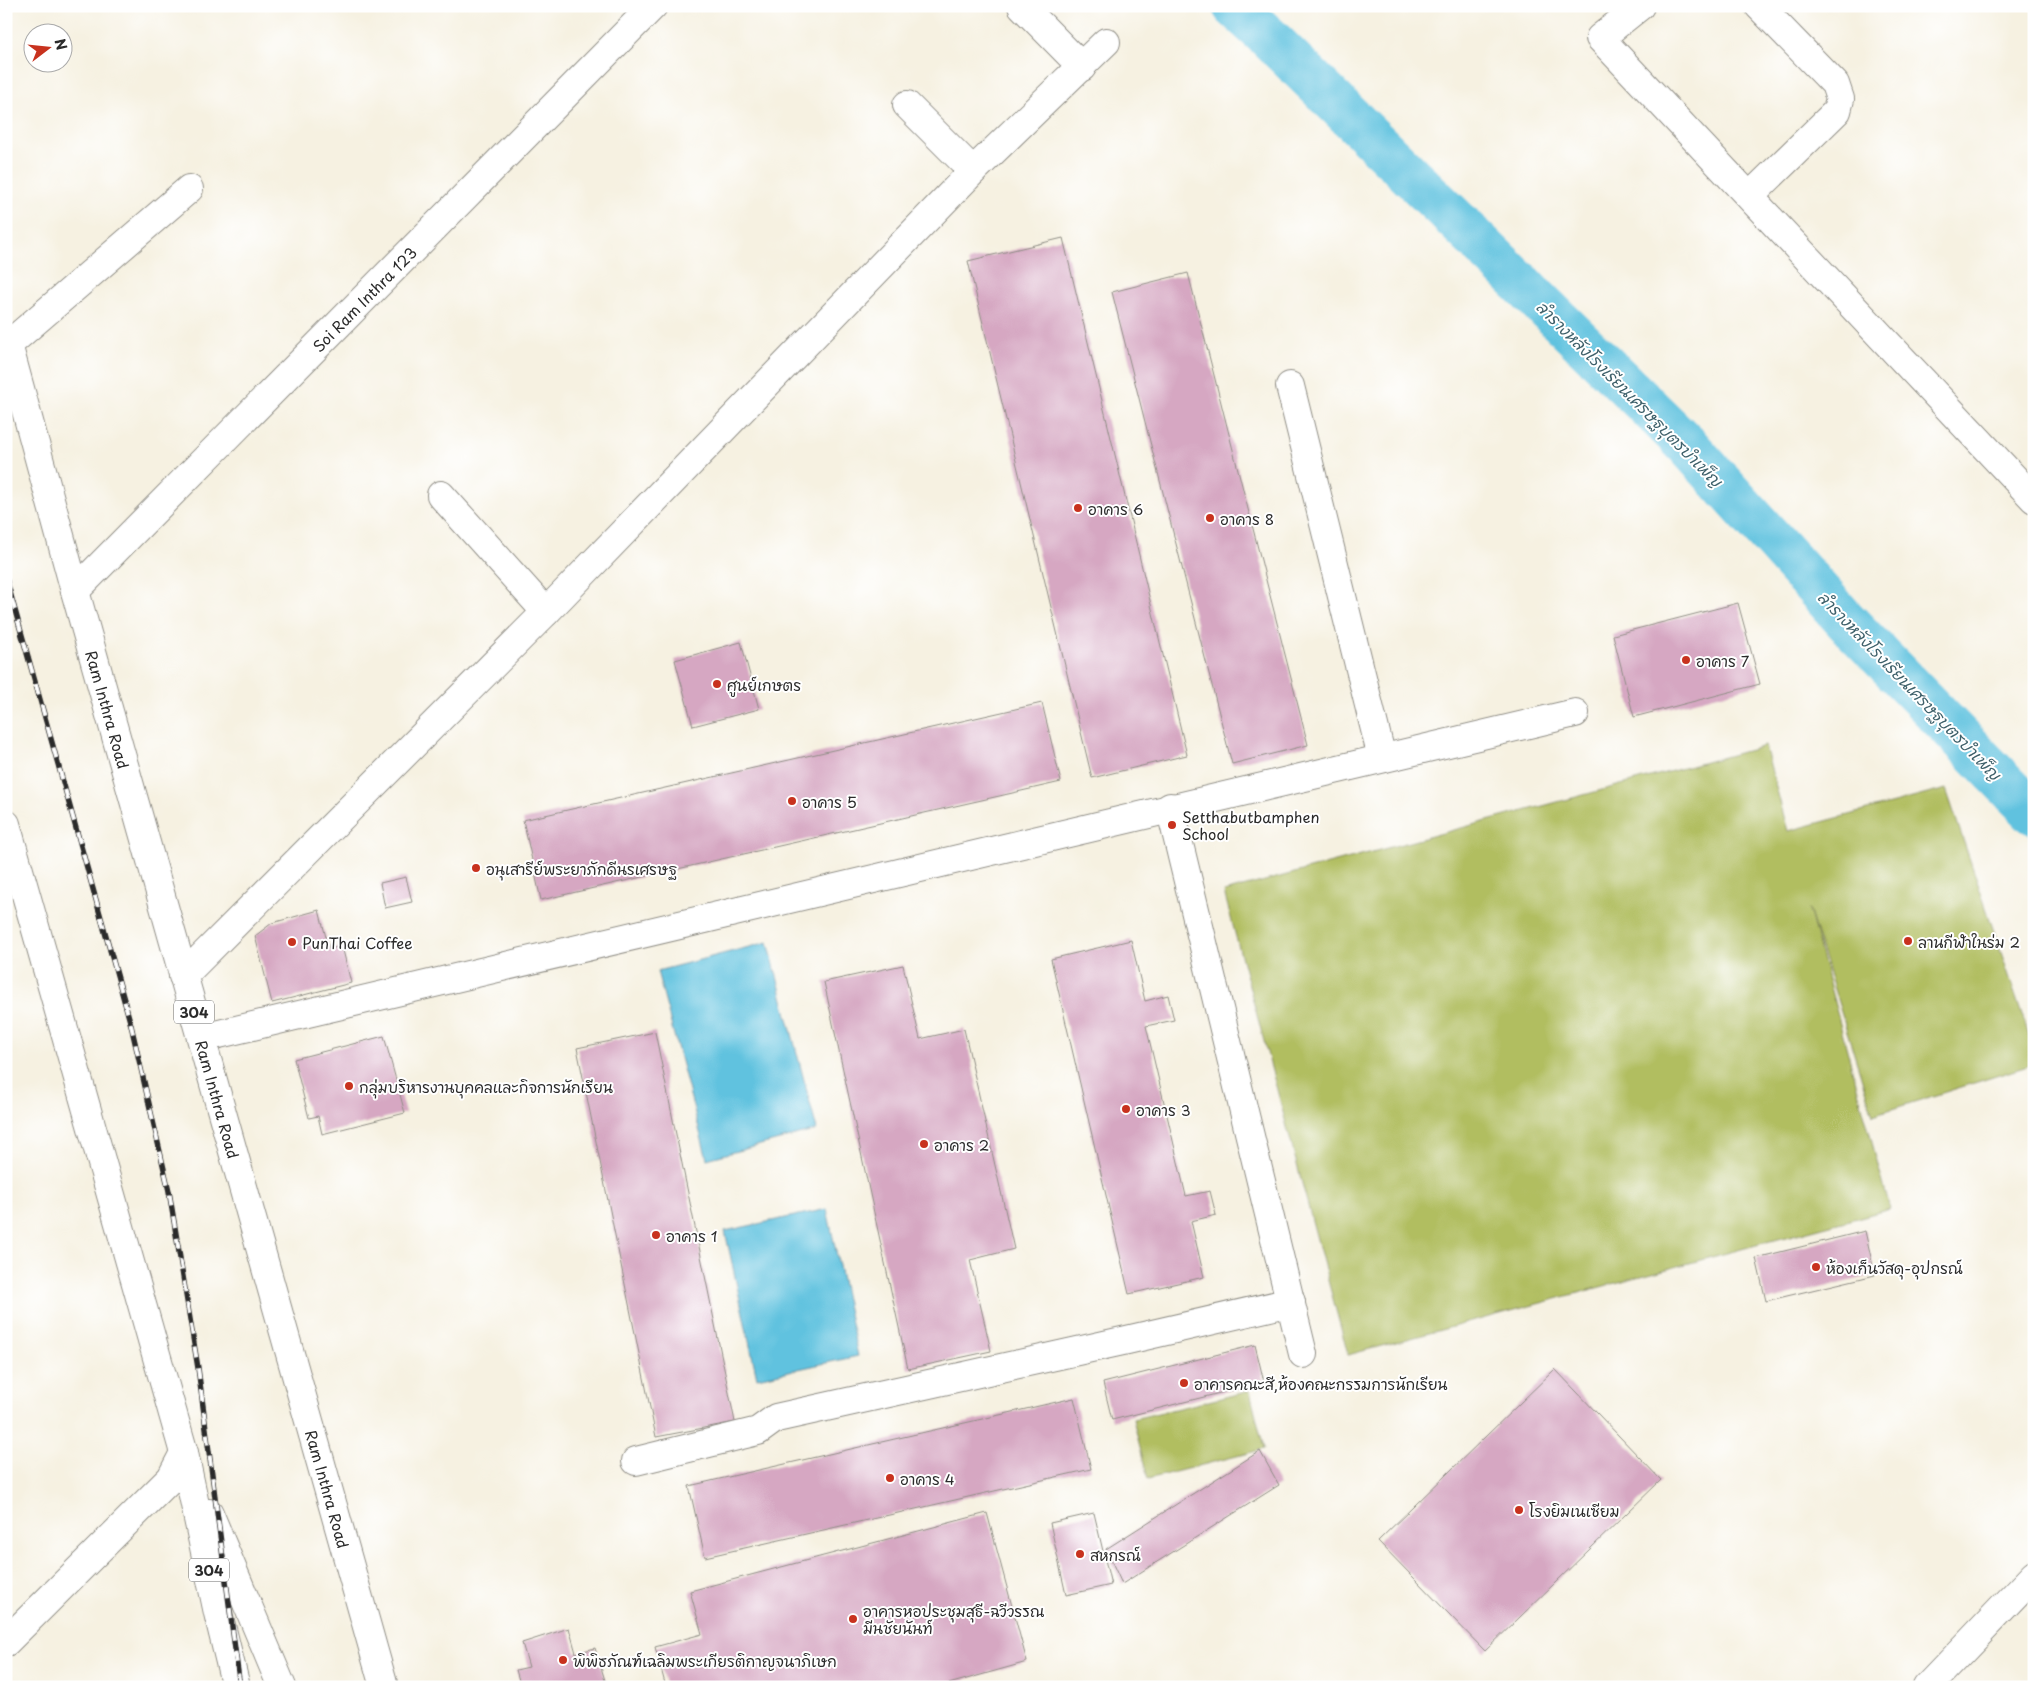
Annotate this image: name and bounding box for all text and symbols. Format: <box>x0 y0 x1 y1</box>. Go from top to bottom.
north arrow <box>22 22 72 72</box>
text: N <box>49 36 73 53</box>
street label: Soi Ram Inthra 123 <box>307 241 421 356</box>
water label: ลำรางหลังโรงเรียนเศรษฐบุตรบำเพ็ญ <box>1530 295 1730 494</box>
place label: อาคาร 6 <box>1088 497 1143 520</box>
marker: อาคาร 6 <box>1072 502 1084 514</box>
place label: อาคาร 8 <box>1220 507 1274 530</box>
marker: อาคาร 8 <box>1204 512 1216 524</box>
water label: ลำรางหลังโรงเรียนเศรษฐบุตรบำเพ็ญ <box>1812 585 2008 787</box>
street label: Ram Inthra Road <box>81 647 136 771</box>
place label: อาคาร 7 <box>1696 649 1750 672</box>
marker: อาคาร 7 <box>1680 654 1692 666</box>
place label: ศูนย์เกษตร <box>727 673 801 697</box>
marker: ศูนย์เกษตร <box>711 678 723 690</box>
place label: อาคาร 5 <box>802 790 857 813</box>
marker: อาคาร 5 <box>786 795 798 807</box>
place label: Setthabutbamphen School <box>1182 805 1320 845</box>
marker: Setthabutbamphen School <box>1166 819 1178 831</box>
place label: อนุเสารีย์พระยาภักดีนรเศรษฐ <box>486 857 677 881</box>
marker: อนุเสารีย์พระยาภักดีนรเศรษฐ <box>470 862 482 874</box>
place label: ลานกีฬาในร่ม 2 <box>1918 930 2020 953</box>
place label: PunThai Coffee <box>302 931 413 954</box>
marker: ลานกีฬาในร่ม 2 <box>1902 935 1914 947</box>
marker: PunThai Coffee <box>286 936 298 948</box>
road number: 304 <box>174 1000 214 1024</box>
street label: Ram Inthra Road <box>191 1037 246 1161</box>
place label: กลุ่มบริหารงานบุคคลและกิจการนักเรียน <box>359 1075 613 1099</box>
marker: กลุ่มบริหารงานบุคคลและกิจการนักเรียน <box>343 1080 355 1092</box>
place label: อาคาร 3 <box>1136 1098 1191 1121</box>
marker: อาคาร 3 <box>1120 1103 1132 1115</box>
place label: อาคาร 2 <box>934 1133 989 1156</box>
marker: อาคาร 2 <box>918 1138 930 1150</box>
place label: อาคาร 1 <box>666 1224 718 1247</box>
marker: อาคาร 1 <box>650 1229 662 1241</box>
place label: ห้องเก็นวัสดุ-อุปกรณ์ <box>1826 1256 1963 1280</box>
marker: ห้องเก็นวัสดุ-อุปกรณ์ <box>1810 1261 1822 1273</box>
place label: อาคารคณะสี,ห้องคณะกรรมการนักเรียน <box>1194 1372 1448 1395</box>
marker: อาคารคณะสี,ห้องคณะกรรมการนักเรียน <box>1178 1377 1190 1389</box>
street label: Ram Inthra Road <box>301 1427 356 1551</box>
place label: อาคาร 4 <box>900 1467 955 1490</box>
marker: อาคาร 4 <box>884 1472 896 1484</box>
place label: โรงยิมเนเซียม <box>1529 1499 1620 1522</box>
marker: โรงยิมเนเซียม <box>1513 1504 1525 1516</box>
place label: สหกรณ์ <box>1090 1543 1141 1566</box>
marker: สหกรณ์ <box>1074 1548 1086 1560</box>
road number: 304 <box>189 1558 229 1582</box>
place label: อาคารหอประชุมสุธี-ฉวีวรรณ มีนชัยนันท์ <box>863 1599 1044 1639</box>
marker: อาคารหอประชุมสุธี-ฉวีวรรณ มีนชัยนันท์ <box>847 1613 859 1625</box>
place label: พิพิธภัณฑ์เฉลิมพระเกียรติกาญจนาภิเษก <box>573 1649 837 1672</box>
marker: พิพิธภัณฑ์เฉลิมพระเกียรติกาญจนาภิเษก <box>557 1654 569 1666</box>

